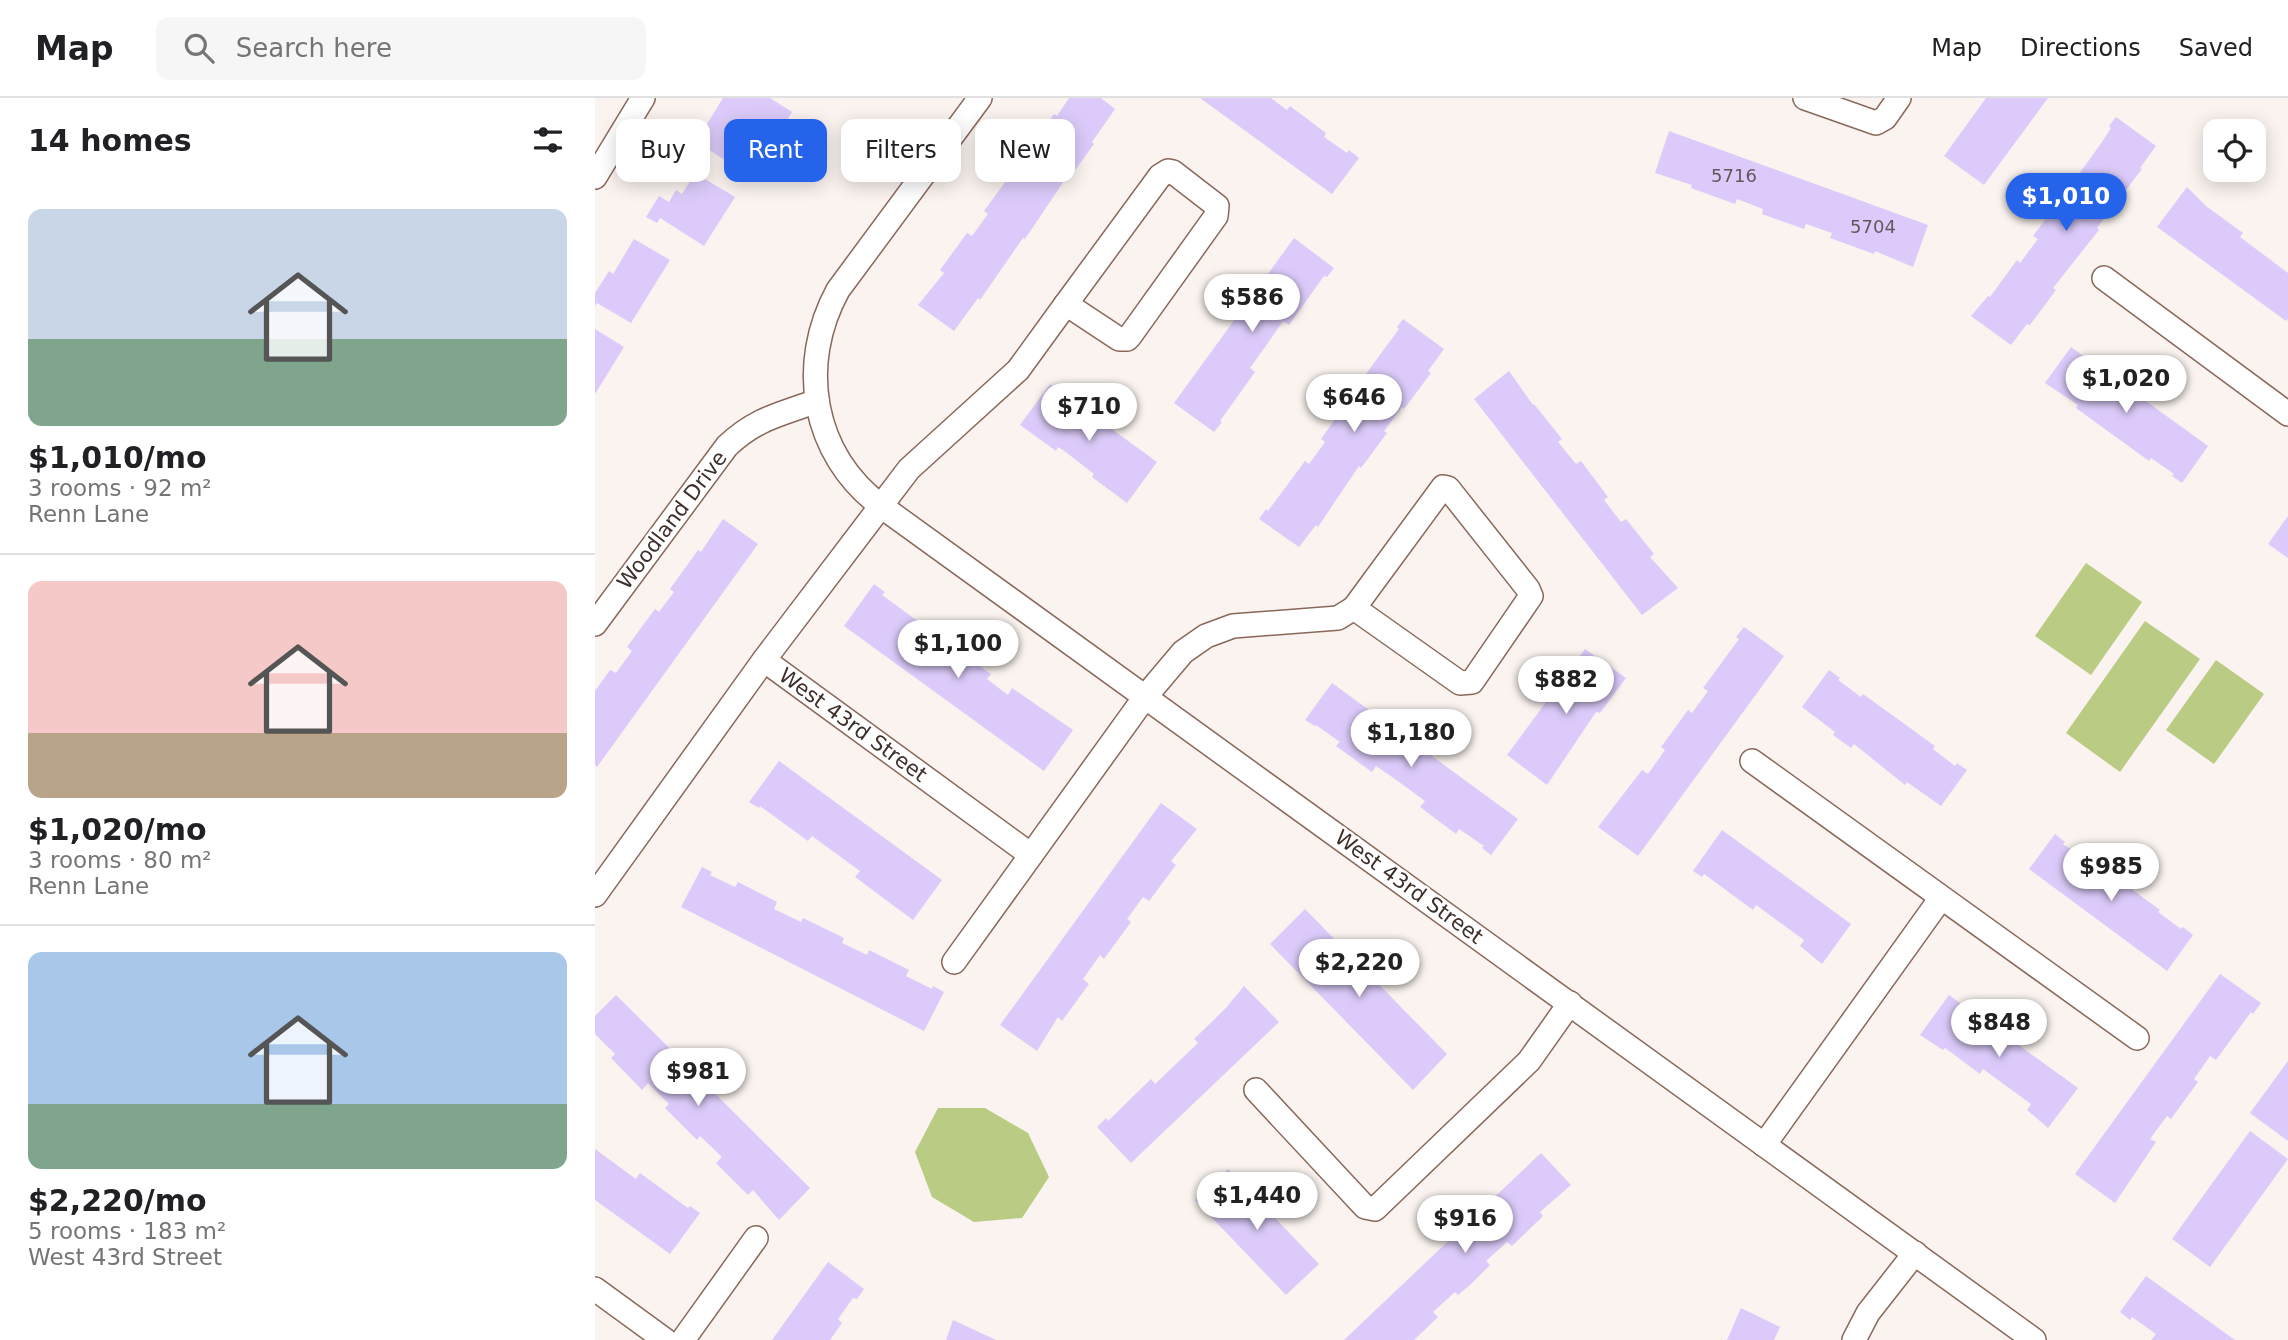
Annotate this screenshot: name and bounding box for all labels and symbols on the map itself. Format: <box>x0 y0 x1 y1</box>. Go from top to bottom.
house number: 5716 <box>1711 165 1757 186</box>
pin: $1,010 <box>2009 174 2123 233</box>
house number: 5704 <box>1850 216 1896 237</box>
pin: $586 <box>1211 274 1293 334</box>
pin: $1,020 <box>2069 356 2183 415</box>
pin: $646 <box>1313 374 1395 434</box>
pin: $710 <box>1048 384 1130 443</box>
street label: Woodland Drive <box>612 446 732 594</box>
pin: $1,100 <box>901 620 1015 680</box>
pin: $882 <box>1525 656 1607 716</box>
street label: West 43rd Street <box>774 663 932 787</box>
pin: $1,180 <box>1354 710 1468 769</box>
street label: West 43rd Street <box>1330 825 1488 949</box>
pin: $985 <box>2070 844 2152 903</box>
pin: $2,220 <box>1302 940 1416 999</box>
pin: $848 <box>1958 1000 2040 1059</box>
pin: $981 <box>657 1048 739 1108</box>
pin: $1,440 <box>1200 1172 1314 1232</box>
pin: $916 <box>1424 1196 1506 1255</box>

